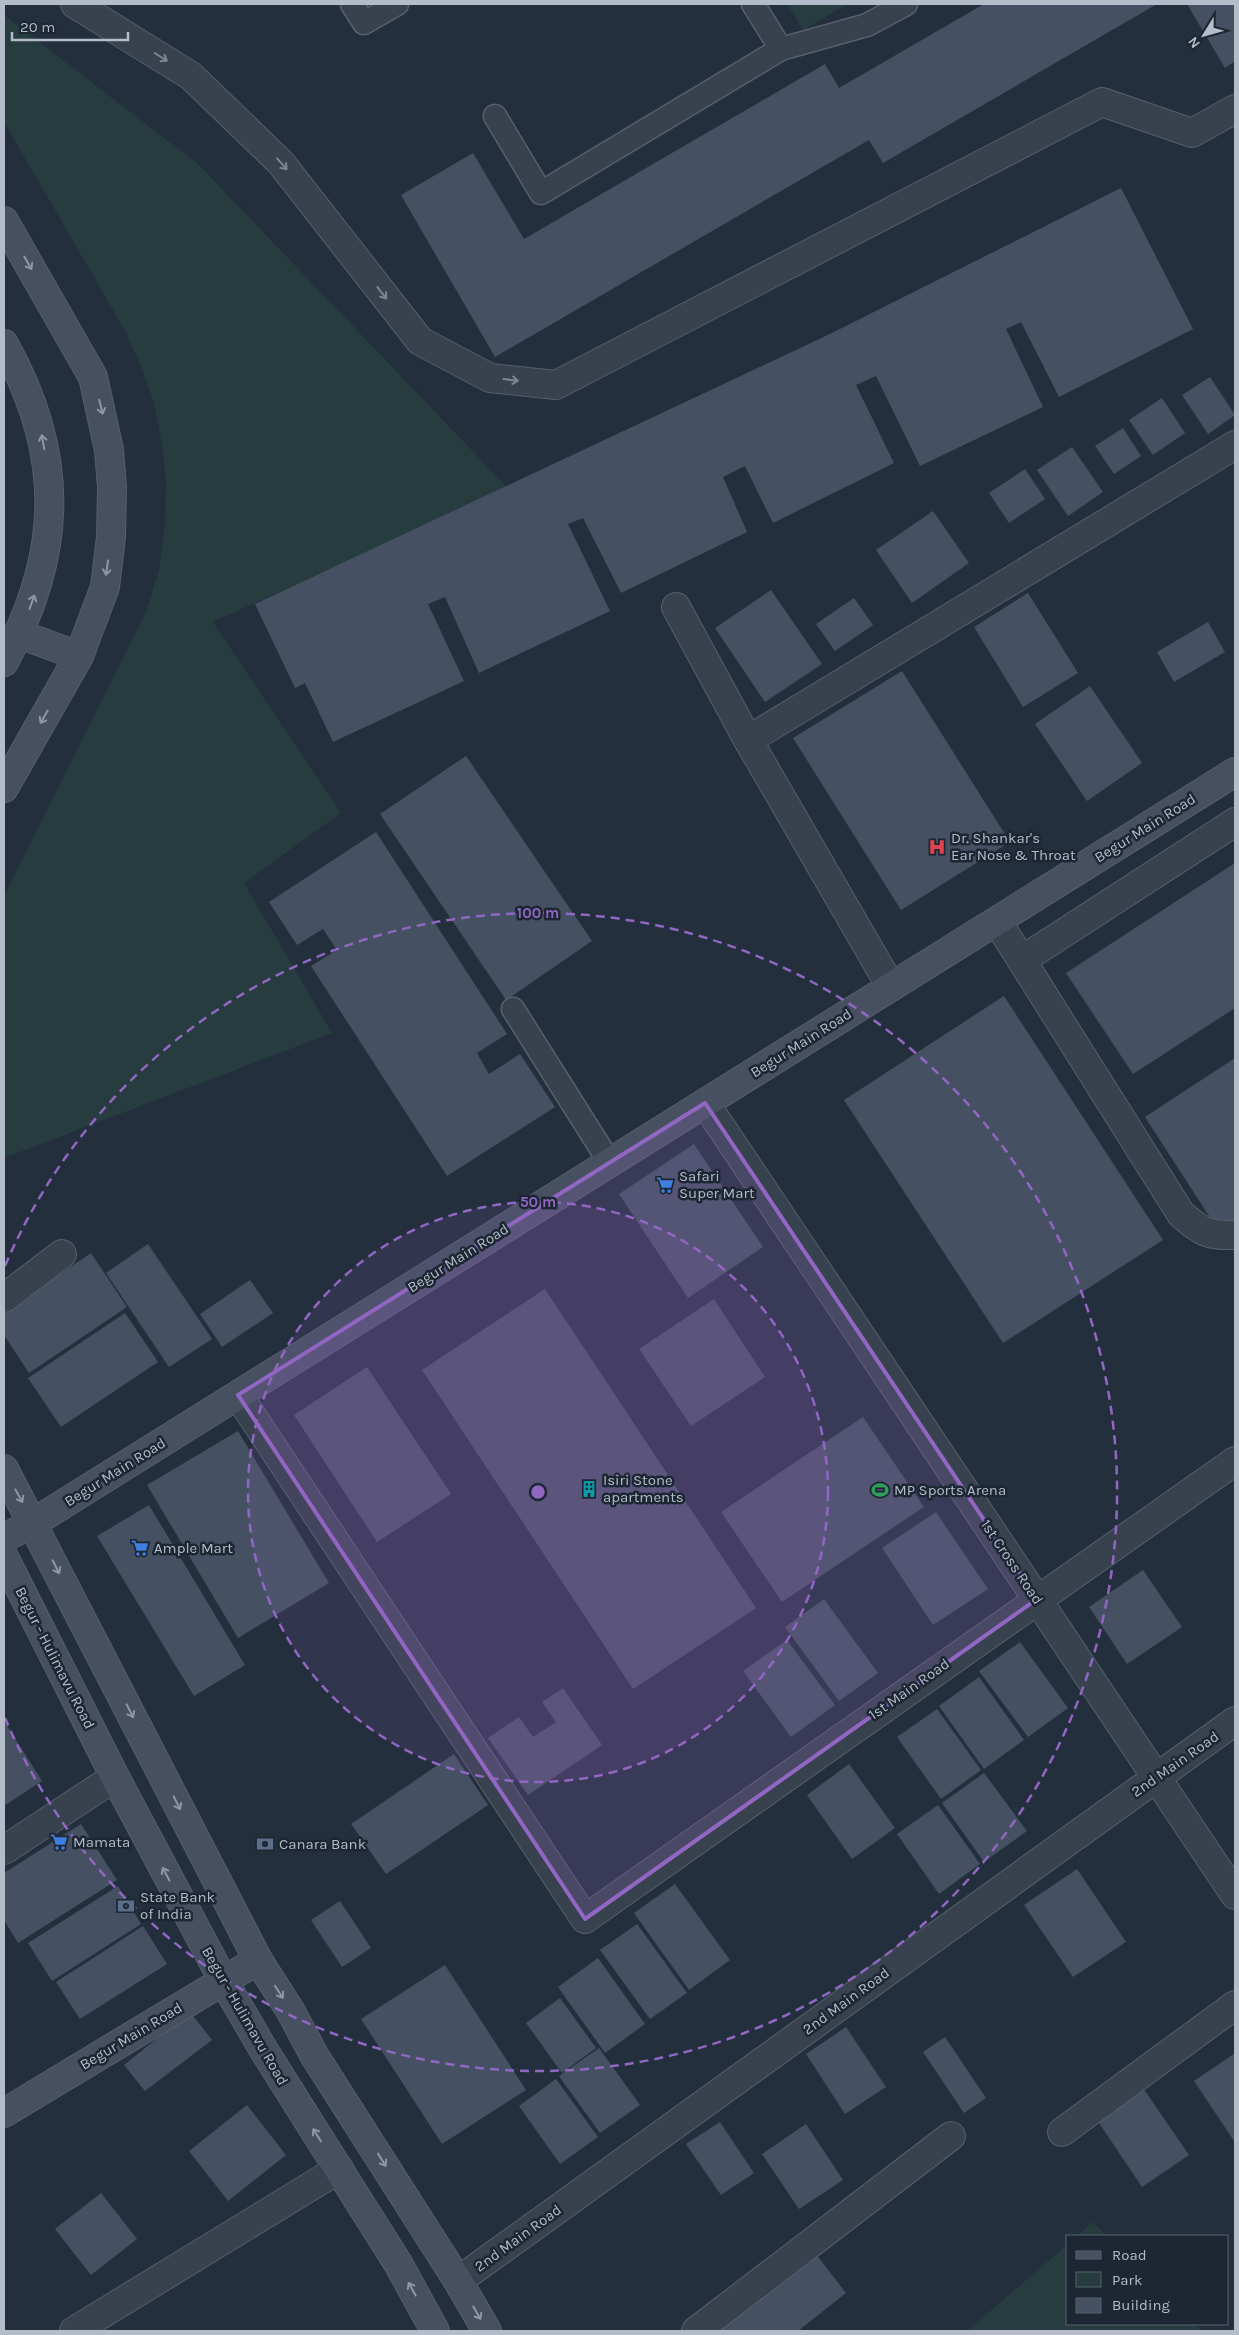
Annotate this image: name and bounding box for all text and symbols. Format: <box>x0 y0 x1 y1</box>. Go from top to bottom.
scale bar <box>12 10 129 42</box>
north arrow <box>1179 10 1229 60</box>
text: 20 m <box>20 18 55 36</box>
text: N <box>1184 33 1204 52</box>
one-way arrow <box>153 53 167 63</box>
one-way arrow <box>276 158 288 171</box>
one-way arrow <box>24 255 33 270</box>
one-way arrow <box>376 286 387 299</box>
one-way arrow <box>503 375 519 385</box>
one-way arrow <box>97 399 106 415</box>
one-way arrow <box>38 434 48 450</box>
one-way arrow <box>102 560 112 576</box>
one-way arrow <box>28 595 37 610</box>
one-way arrow <box>39 709 48 724</box>
street label: Begur Main Road <box>1091 790 1199 866</box>
place label: Dr. Shankar's Ear Nose & Throat <box>951 829 1076 864</box>
hospital icon: Dr. Shankar's Ear Nose & Throat <box>927 837 947 857</box>
text: 100 m <box>517 904 559 922</box>
street label: Begur Main Road <box>747 1005 855 1081</box>
place label: Safari Super Mart <box>679 1167 755 1202</box>
supermarket icon: Safari Super Mart <box>655 1175 675 1195</box>
text: 50 m <box>520 1193 556 1211</box>
street label: Begur Main Road <box>404 1220 512 1296</box>
street label: Begur Main Road <box>61 1434 169 1510</box>
place label: Isiri Stone apartments <box>603 1471 684 1506</box>
building icon: Isiri Stone apartments <box>579 1479 599 1499</box>
sports icon: MP Sports Arena <box>870 1480 890 1500</box>
place label: MP Sports Arena <box>894 1481 1006 1499</box>
centre of rings <box>529 1483 547 1501</box>
one-way arrow <box>14 1489 24 1503</box>
street label: 1st Cross Road <box>977 1516 1047 1608</box>
supermarket icon: Ample Mart <box>130 1538 150 1558</box>
place label: Ample Mart <box>154 1539 233 1557</box>
one-way arrow <box>51 1559 61 1574</box>
street label: Begur - Hulimavu Road <box>11 1584 99 1732</box>
street label: 1st Main Road <box>865 1654 953 1724</box>
one-way arrow <box>126 1703 135 1718</box>
street label: 2nd Main Road <box>1128 1727 1222 1801</box>
one-way arrow <box>172 1795 182 1810</box>
supermarket icon: Mamata <box>49 1832 69 1852</box>
place label: Mamata <box>73 1833 130 1851</box>
bank icon: Canara Bank <box>255 1834 275 1854</box>
place label: Canara Bank <box>279 1835 366 1853</box>
one-way arrow <box>161 1866 171 1881</box>
place label: State Bank of India <box>140 1888 215 1923</box>
bank icon: State Bank of India <box>116 1896 136 1916</box>
street label: Begur - Hulimavu Road <box>198 1943 292 2089</box>
street label: 2nd Main Road <box>799 1964 893 2038</box>
one-way arrow <box>273 1985 284 1999</box>
street label: Begur Main Road <box>77 1998 185 2074</box>
one-way arrow <box>312 2129 322 2143</box>
one-way arrow <box>377 2153 387 2167</box>
street label: 2nd Main Road <box>471 2201 565 2275</box>
legend <box>1066 2235 1229 2325</box>
text: Road <box>1112 2246 1147 2264</box>
text: Park <box>1112 2271 1142 2289</box>
one-way arrow <box>407 2281 417 2296</box>
text: Building <box>1112 2296 1170 2314</box>
one-way arrow <box>472 2305 482 2320</box>

